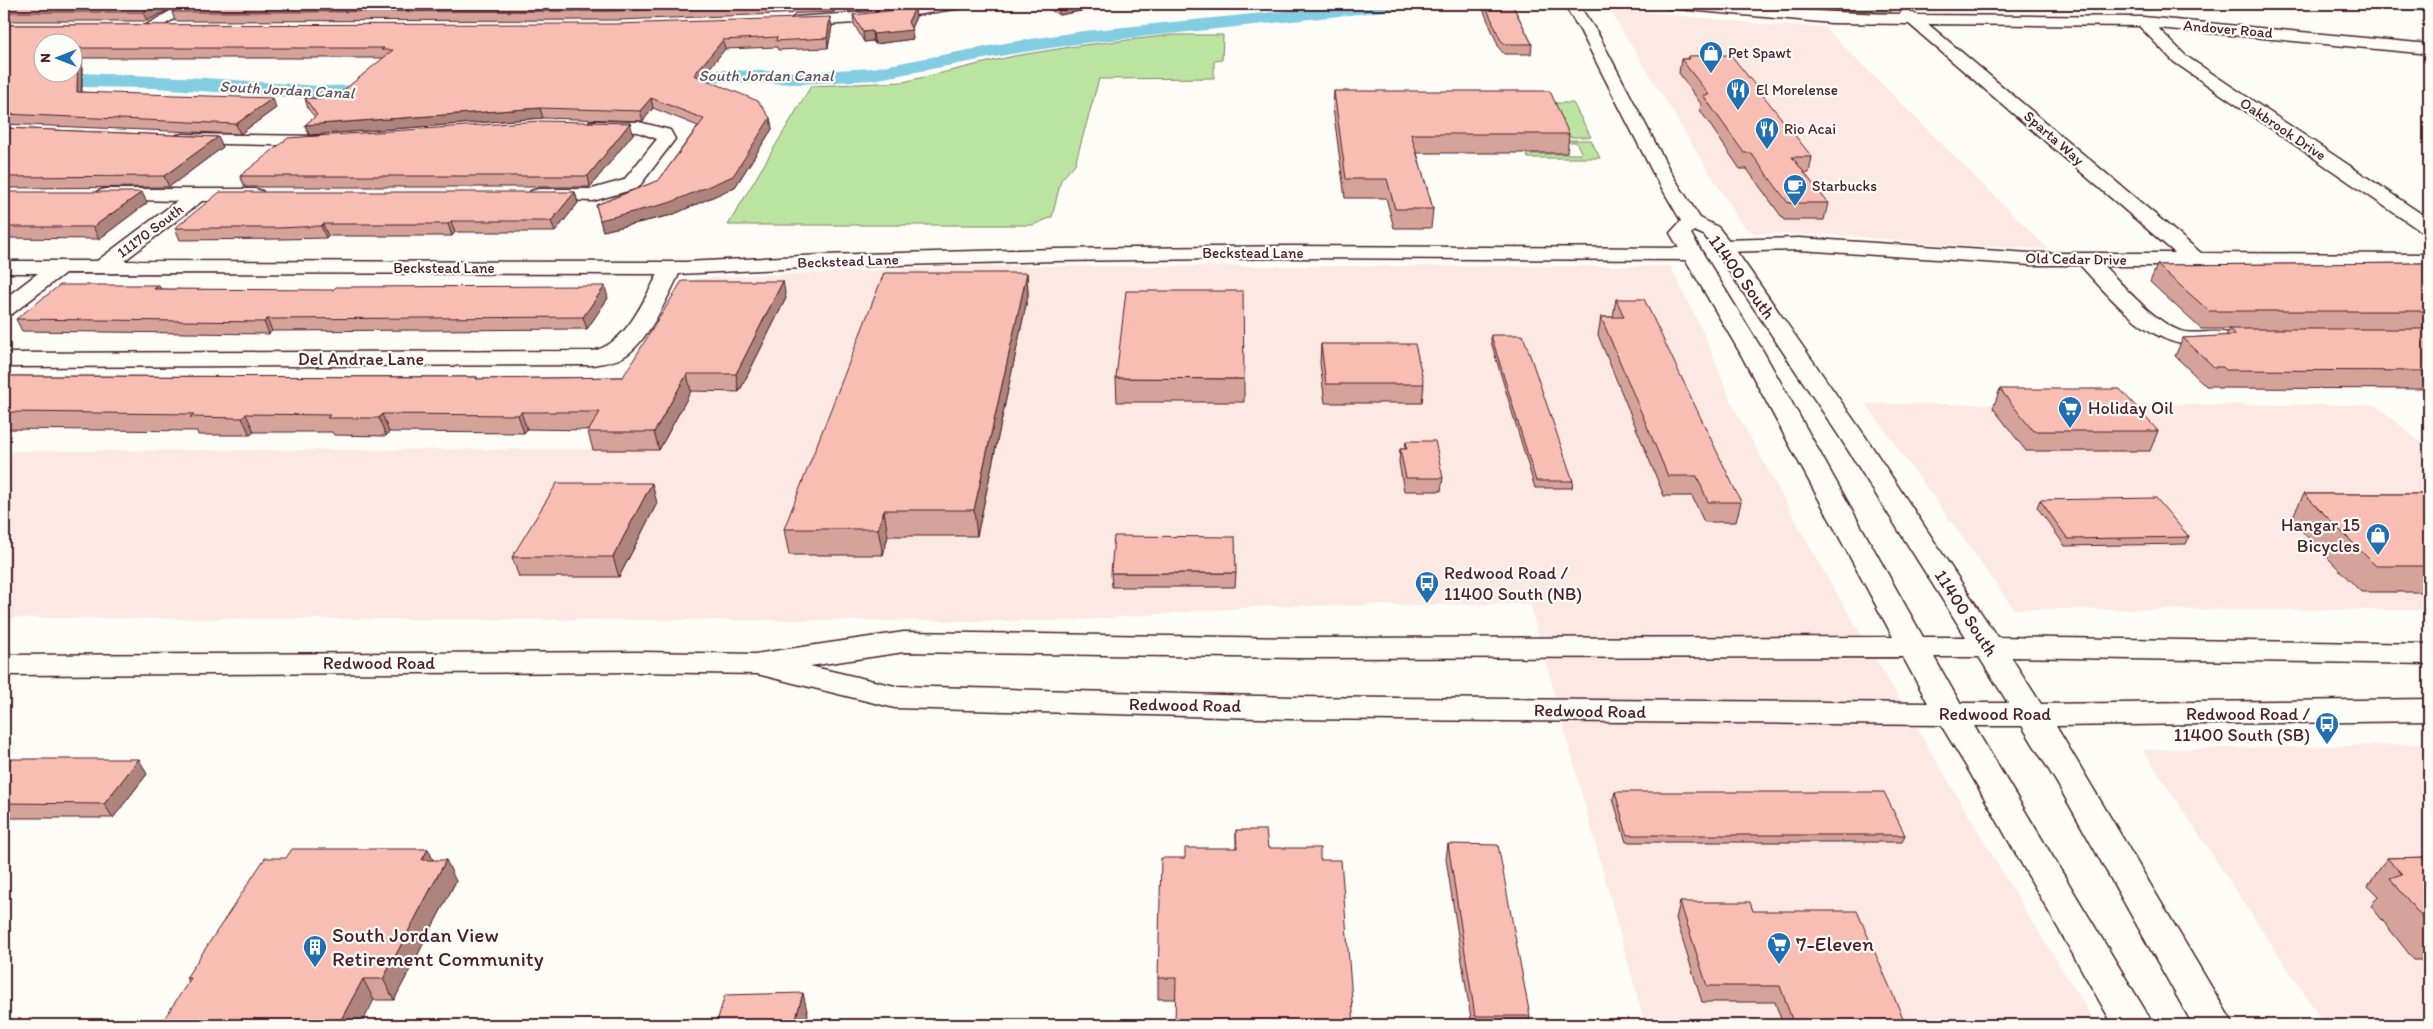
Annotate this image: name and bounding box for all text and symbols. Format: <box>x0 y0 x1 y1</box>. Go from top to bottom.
street label: Andover Road <box>2183 16 2273 42</box>
north arrow <box>32 32 82 82</box>
shop icon: Pet Spawt <box>1698 40 1724 74</box>
place label: Pet Spawt <box>1728 44 1792 62</box>
text: N <box>37 53 54 63</box>
water label: South Jordan Canal <box>699 66 835 85</box>
water label: South Jordan Canal <box>219 76 356 103</box>
restaurant icon: El Morelense <box>1725 77 1751 111</box>
place label: El Morelense <box>1756 81 1838 99</box>
street label: Oakbrook Drive <box>2237 94 2329 164</box>
street label: Sparta Way <box>2020 107 2088 169</box>
restaurant icon: Rio Acai <box>1754 116 1780 150</box>
place label: Rio Acai <box>1784 120 1836 138</box>
cafe icon: Starbucks <box>1782 173 1808 207</box>
place label: Starbucks <box>1812 177 1877 195</box>
street label: 11170 South <box>113 200 187 262</box>
street label: 11400 South <box>1704 231 1780 323</box>
street label: Beckstead Lane <box>1202 244 1304 262</box>
street label: Old Cedar Drive <box>2025 249 2127 269</box>
street label: Beckstead Lane <box>797 250 899 272</box>
street label: Beckstead Lane <box>393 259 495 277</box>
street label: Del Andrae Lane <box>298 348 424 370</box>
supermarket icon: Holiday Oil <box>2057 395 2083 429</box>
place label: Holiday Oil <box>2088 397 2174 419</box>
place label: Hangar 15 Bicycles <box>2281 514 2360 557</box>
shop icon: Hangar 15 Bicycles <box>2365 522 2391 556</box>
place label: Redwood Road / 11400 South (NB) <box>1444 562 1582 605</box>
street label: 11400 South <box>1930 566 2002 660</box>
bus stop icon: Redwood Road / 11400 South (NB) <box>1414 570 1440 604</box>
street label: Redwood Road <box>323 652 435 674</box>
street label: Redwood Road <box>1129 693 1241 717</box>
street label: Redwood Road <box>1534 699 1646 723</box>
street label: Redwood Road <box>1939 703 2051 725</box>
place label: Redwood Road / 11400 South (SB) <box>2174 703 2310 746</box>
bus stop icon: Redwood Road / 11400 South (SB) <box>2314 711 2340 745</box>
place label: South Jordan View Retirement Community <box>332 922 544 971</box>
supermarket icon: 7-Eleven <box>1766 931 1792 965</box>
place label: 7-Eleven <box>1796 931 1874 956</box>
building icon: South Jordan View Retirement Community <box>302 934 328 968</box>

